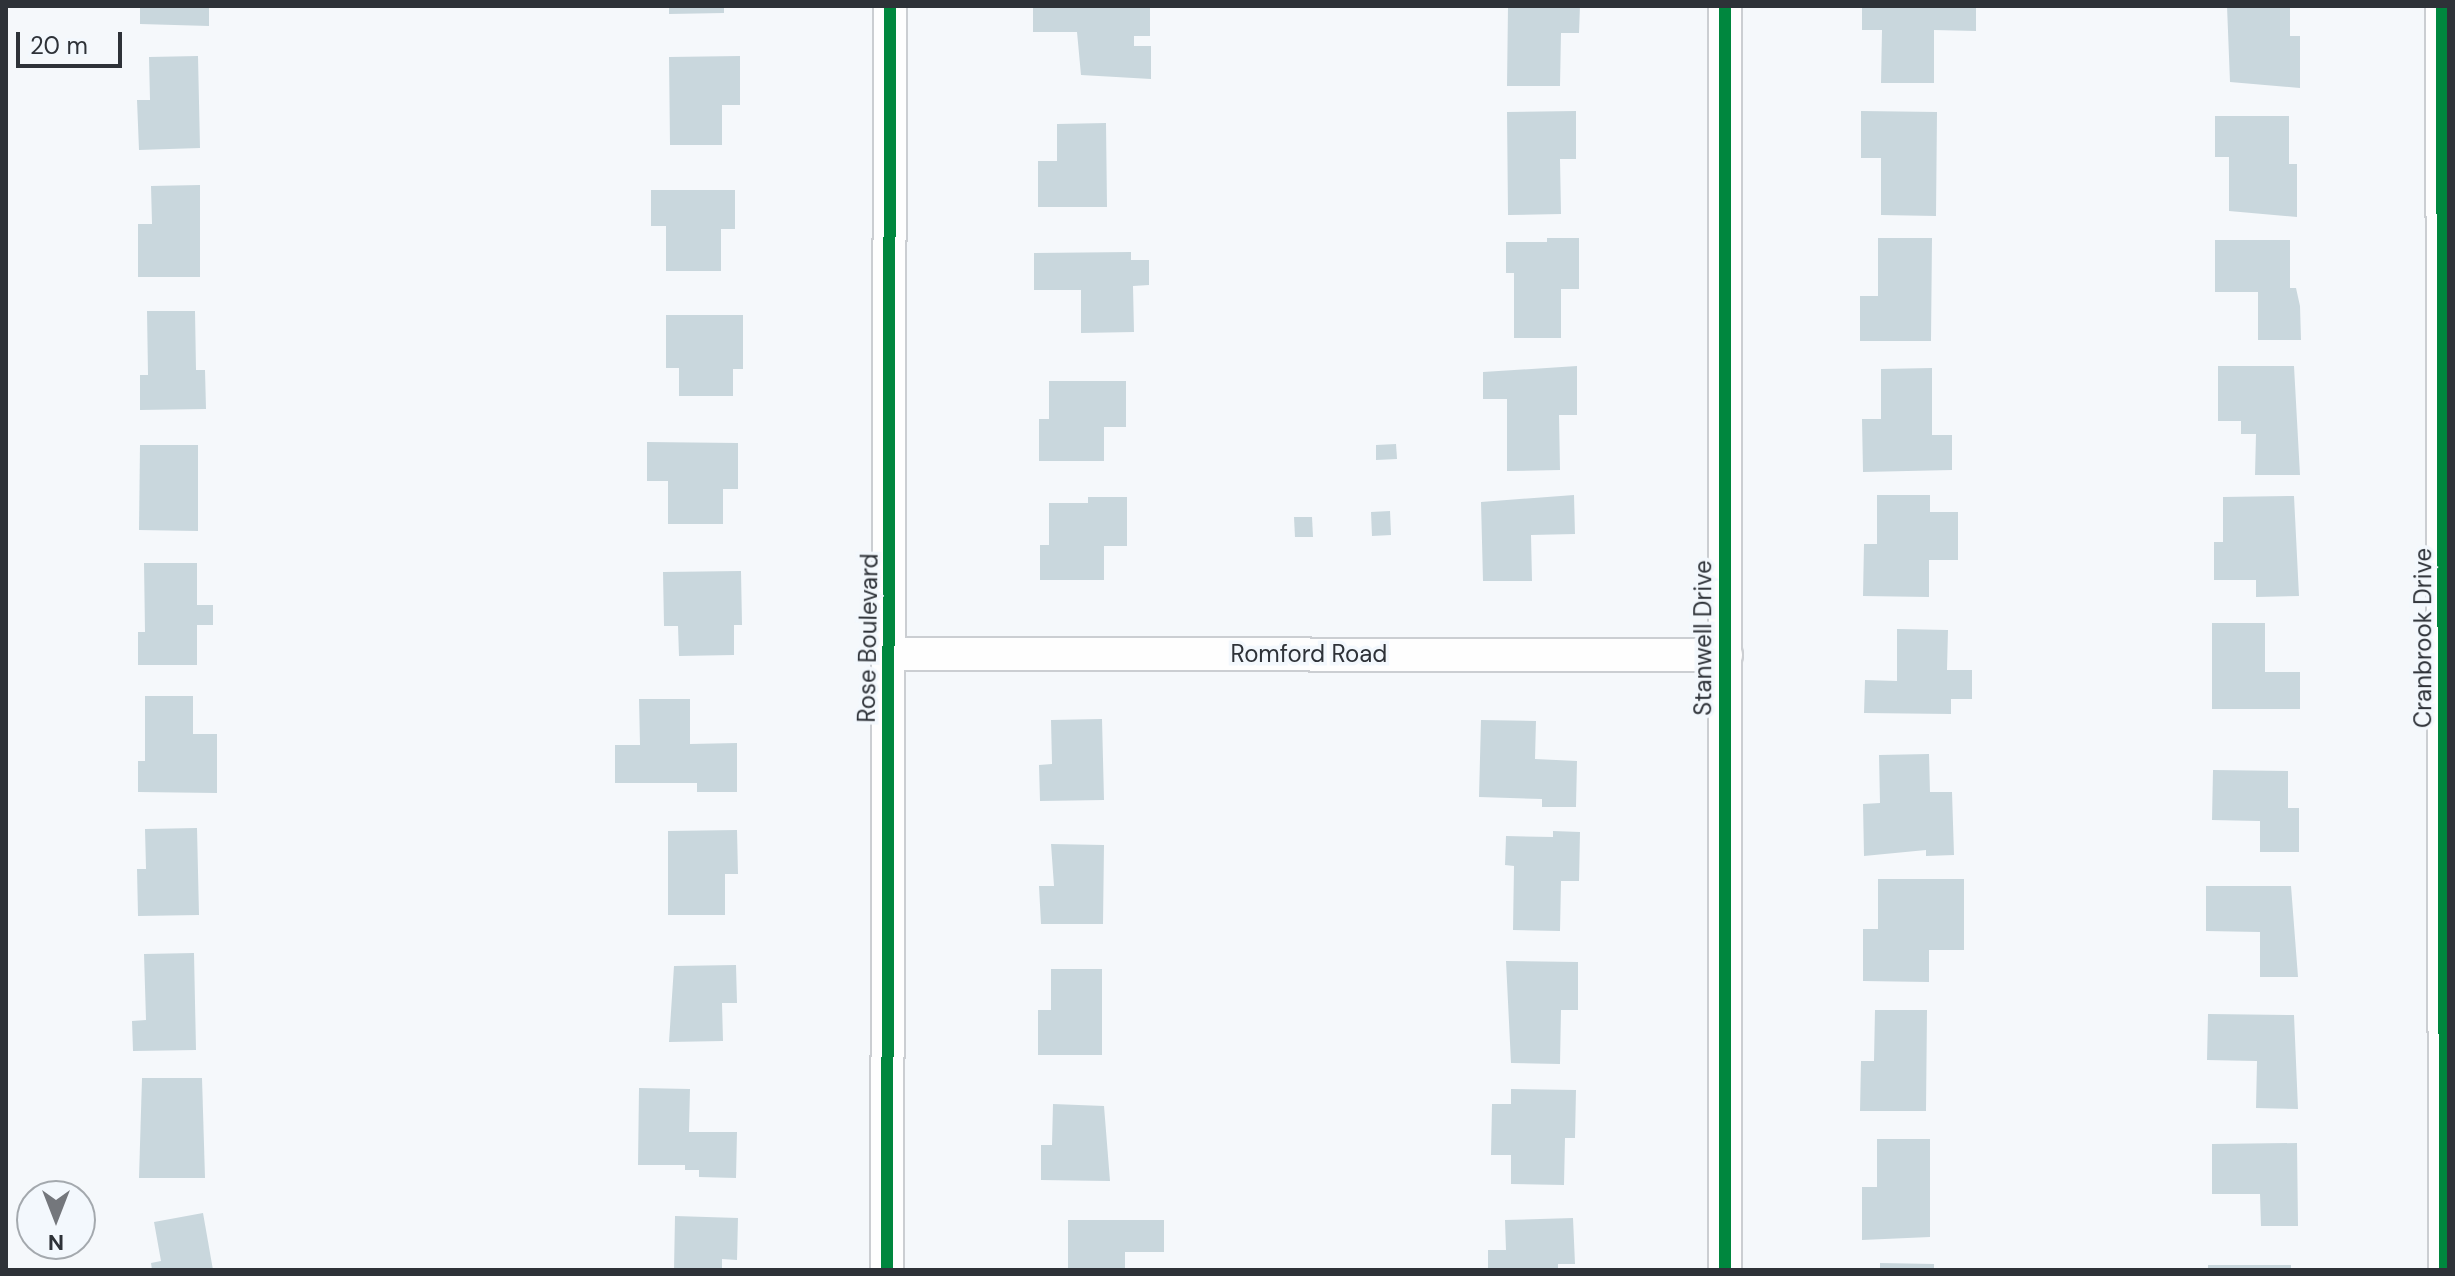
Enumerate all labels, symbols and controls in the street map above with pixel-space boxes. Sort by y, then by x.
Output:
scale bar [20,16,126,66]
text: 20 m [30,30,88,61]
street label: Cranbrook Drive [2409,548,2437,728]
street label: Rose Boulevard [852,553,884,723]
street label: Stanwell Drive [1689,560,1717,716]
street label: Romford Road [1231,640,1387,668]
north arrow [16,1180,96,1260]
text: N [48,1228,64,1257]

